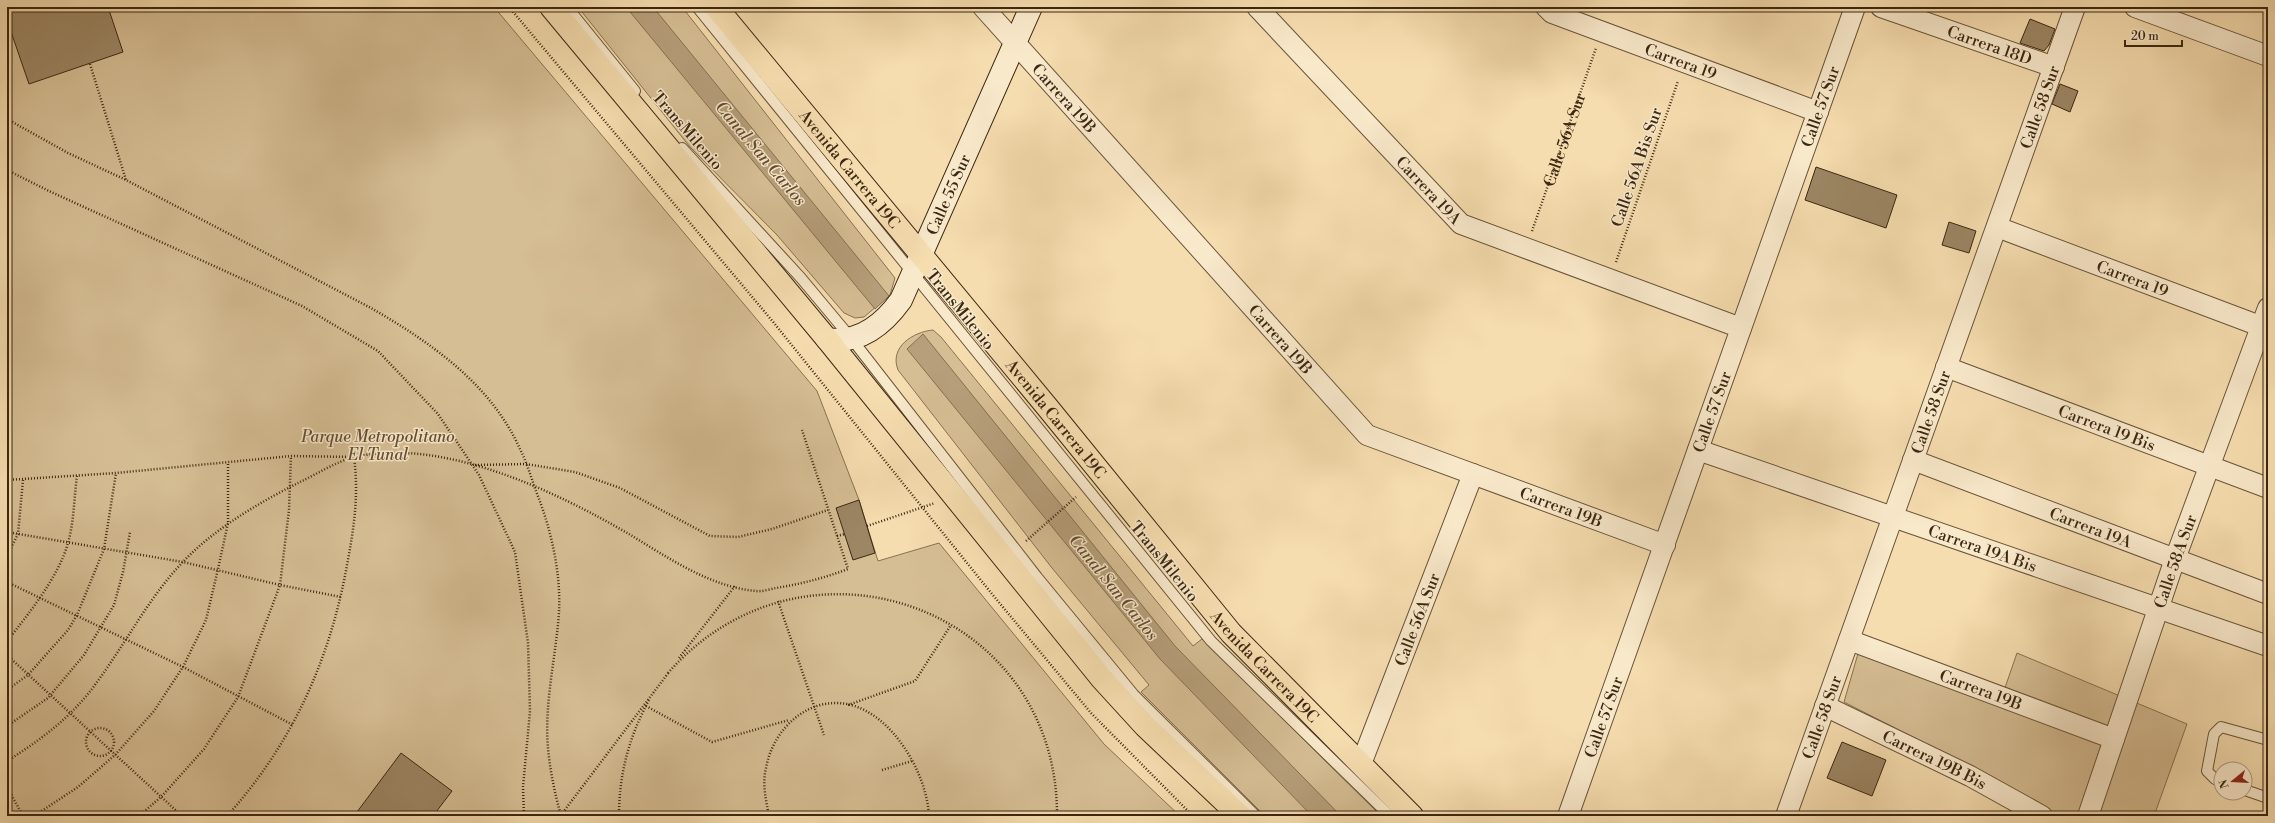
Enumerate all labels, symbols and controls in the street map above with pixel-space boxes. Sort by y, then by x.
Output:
street label: Carrera 18D [1944,22,2034,70]
scale bar [2125,22,2182,48]
text: 20 m [2131,29,2159,44]
street label: Carrera 19 [1642,39,1720,85]
street label: Carrera 19B [1027,60,1100,137]
street label: Calle 57 Sur [1797,63,1844,150]
street label: Calle 58 Sur [2016,63,2064,152]
street label: TransMilenio [648,87,727,174]
street label: Calle 56A Sur [1539,90,1591,189]
water label: Canal San Carlos [710,97,811,211]
street label: Avenida Carrera 19C [794,105,904,233]
street label: Calle 56A Bis Sur [1607,105,1667,230]
street label: Calle 55 Sur [922,151,975,238]
street label: Carrera 19A [1391,152,1466,230]
street label: Carrera 19 [2093,256,2171,302]
street label: TransMilenio [922,265,999,354]
street label: Carrera 19B [1244,301,1317,379]
street label: Avenida Carrera 19C [1000,355,1110,483]
street label: Calle 58 Sur [1907,368,1955,457]
street label: Calle 57 Sur [1689,369,1736,455]
street label: Carrera 19 Bis [2055,401,2158,456]
park label: Parque Metropolitano El Tunal [300,427,455,465]
street label: Carrera 19B [1517,483,1605,532]
street label: Carrera 19A [2046,503,2135,553]
street label: Calle 58A Sur [2150,512,2202,611]
street label: TransMilenio [1126,517,1203,606]
street label: Carrera 19A Bis [1925,521,2039,577]
water label: Canal San Carlos [1064,530,1163,645]
street label: Calle 56A Sur [1391,570,1445,669]
street label: Avenida Carrera 19C [1205,606,1323,727]
street label: Carrera 19B [1937,666,2025,715]
street label: Calle 58 Sur [1798,673,1846,762]
street label: Calle 57 Sur [1580,674,1628,761]
street label: Carrera 19B Bis [1879,726,1990,794]
north arrow [2213,761,2253,801]
text: N [2216,777,2232,790]

